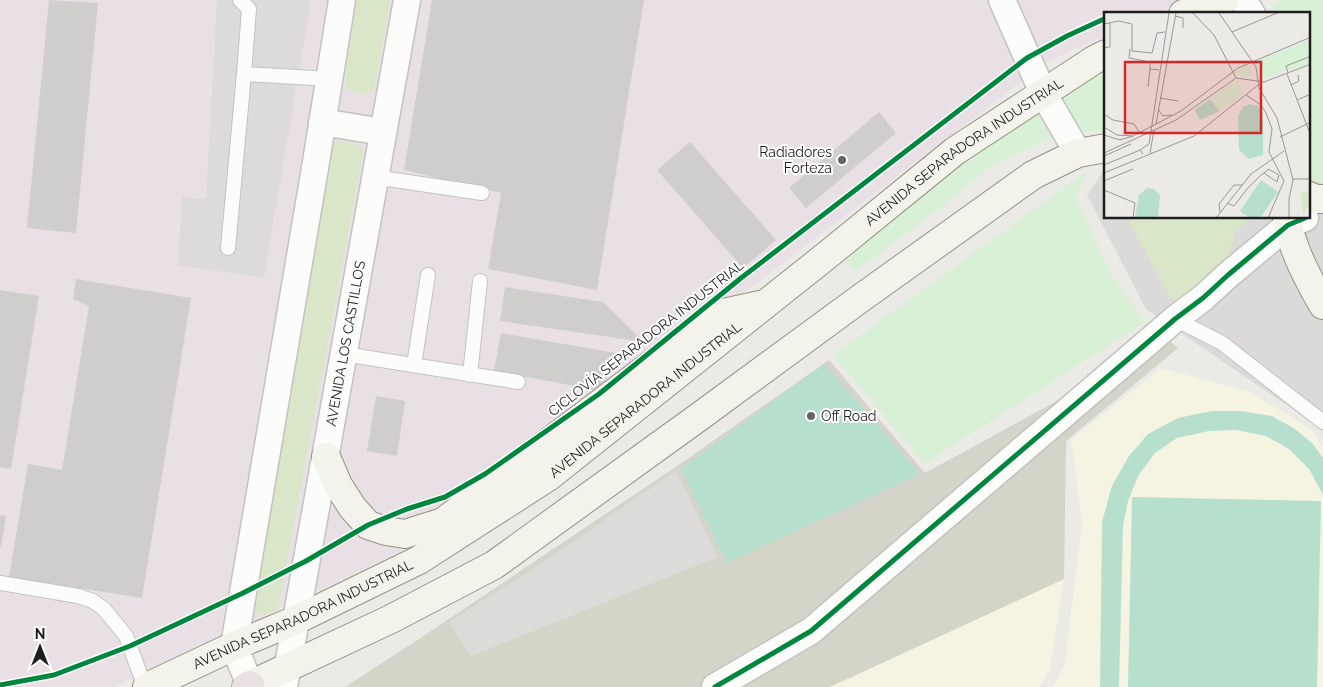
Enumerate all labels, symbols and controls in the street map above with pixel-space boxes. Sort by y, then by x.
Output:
inset map [1104,12,1310,219]
street label: AVENIDA SEPARADORA INDUSTRIAL [862,75,1066,229]
place label: Radiadores Forteza [759,144,832,176]
marker: Radiadores Forteza [836,154,848,166]
street label: CICLOVÍA SEPARADORA INDUSTRIAL [544,256,747,419]
street label: AVENIDA LOS CASTILLOS [323,259,368,428]
street label: AVENIDA SEPARADORA INDUSTRIAL [546,318,745,481]
place label: Off Road [821,408,877,424]
marker: Off Road [805,410,817,422]
street label: AVENIDA SEPARADORA INDUSTRIAL [190,556,415,672]
north arrow [15,622,65,672]
text: N [35,626,45,642]

